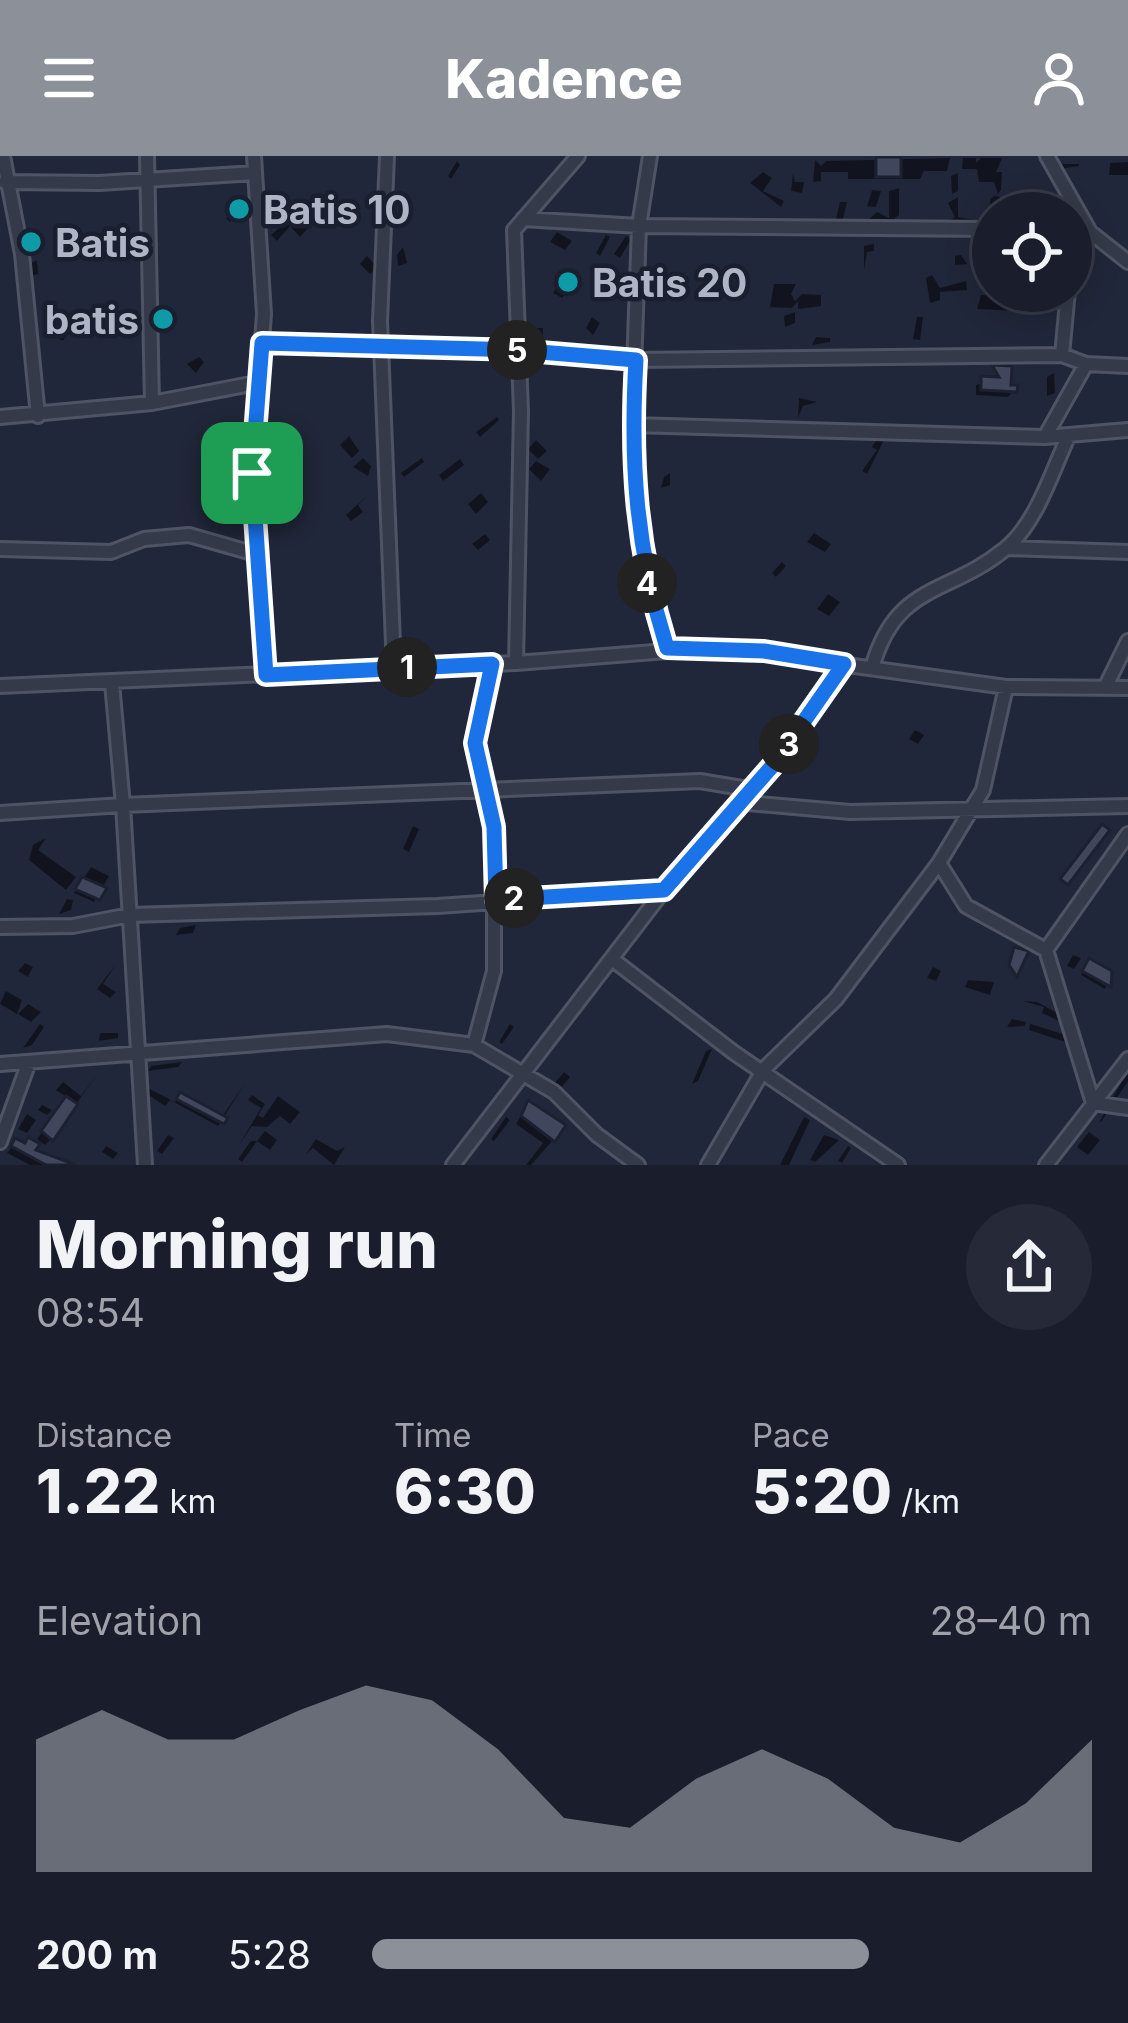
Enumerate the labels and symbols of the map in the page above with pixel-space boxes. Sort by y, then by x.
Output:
place label: Batis 10 [263,186,411,233]
marker: Batis 10 [226,196,252,222]
place label: Batis [55,219,150,266]
marker: Batis [18,229,44,255]
place label: Batis 20 [592,259,747,306]
marker: Batis 20 [555,269,581,295]
place label: batis [45,296,139,343]
marker: batis [150,306,176,332]
pin: 5 [487,320,547,380]
pin [201,422,303,524]
pin: 4 [617,553,677,613]
pin: 1 [377,637,437,697]
pin: 3 [759,714,819,774]
pin: 2 [484,868,544,928]

